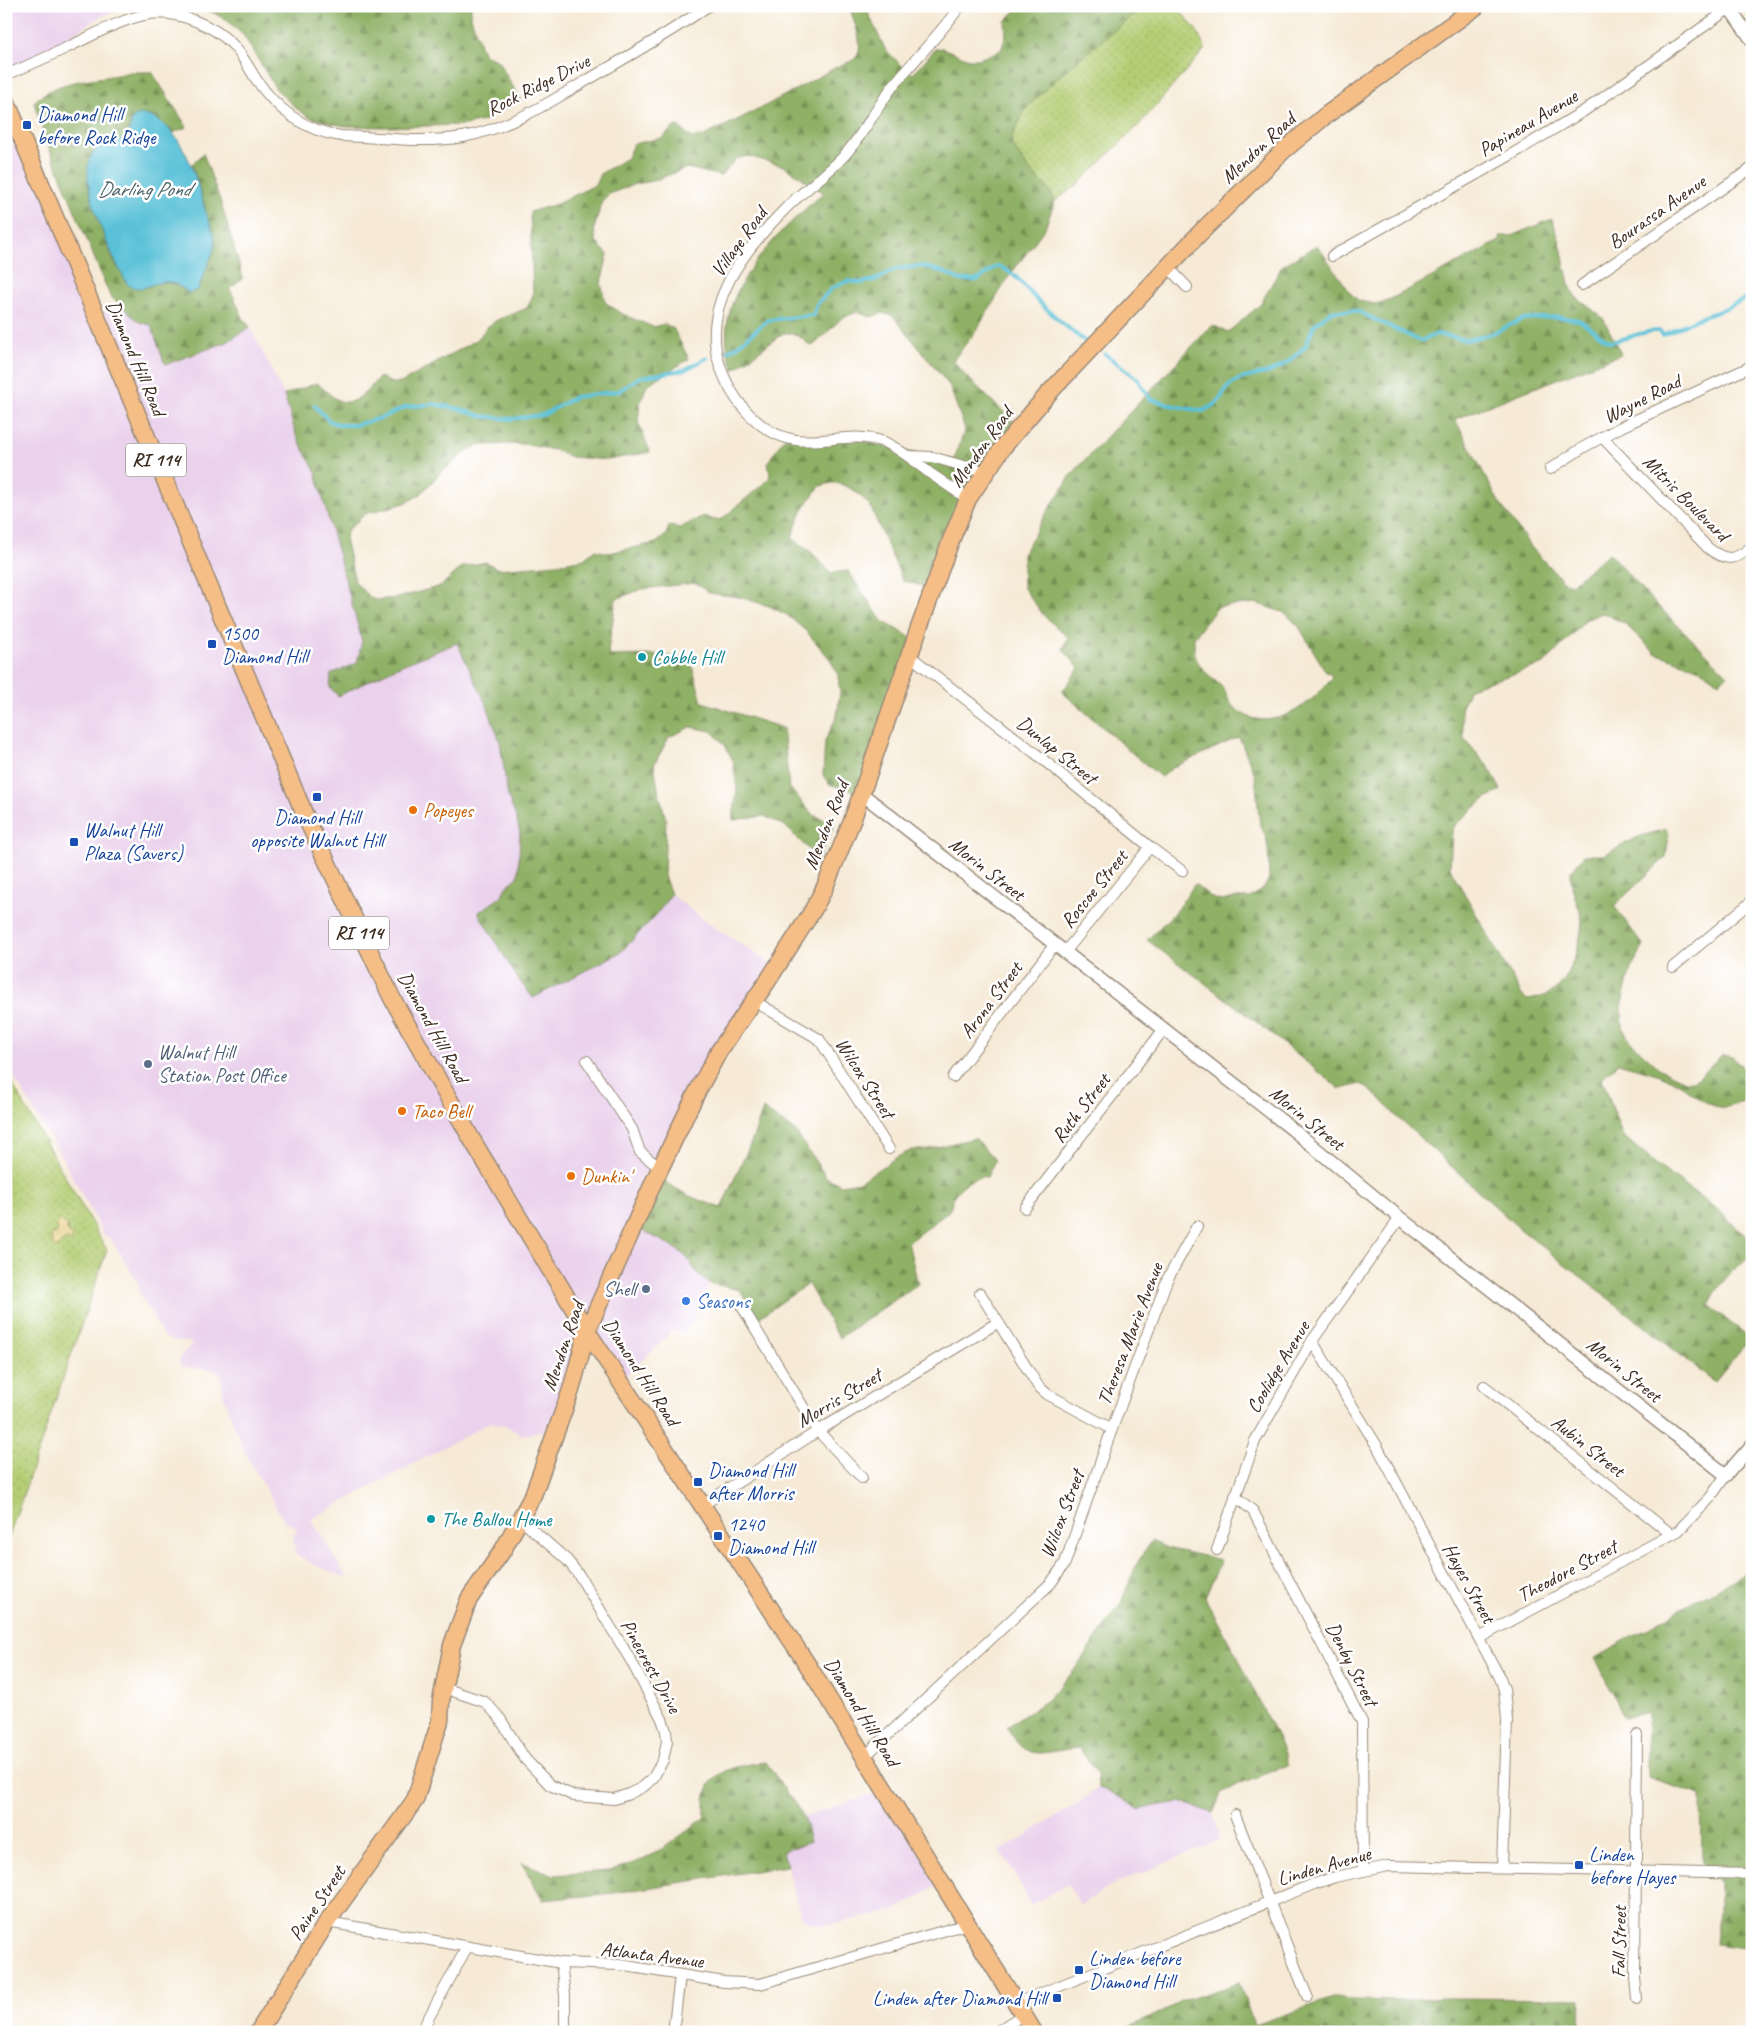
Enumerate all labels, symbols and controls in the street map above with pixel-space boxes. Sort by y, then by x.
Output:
street label: Rock Ridge Drive [482,48,595,122]
street label: Papineau Avenue [1474,83,1583,162]
place label: Diamond Hill before Rock Ridge [37,102,157,150]
street label: Mendon Road [1216,105,1303,189]
marker: Diamond Hill before Rock Ridge [21,119,33,131]
street label: Bourassa Avenue [1603,168,1712,255]
water label: Darling Pond [98,176,197,202]
street label: Village Road [705,200,775,282]
street label: Diamond Hill Road [100,296,173,423]
street label: Wayne Road [1599,367,1688,429]
street label: Mendon Road [944,400,1020,492]
road number: RI 114 [126,444,186,476]
street label: Mitris Boulevard [1637,449,1737,549]
place label: 1500 Diamond Hill [222,621,311,669]
marker: 1500 Diamond Hill [206,638,218,650]
place label: Cobble Hill [652,645,726,670]
marker: Cobble Hill [636,651,648,663]
street label: Dunlap Street [1012,710,1105,792]
street label: Mendon Road [798,774,855,873]
marker: Diamond Hill opposite Walnut Hill [311,791,323,803]
place label: Popeyes [423,798,475,823]
marker: Popeyes [407,804,419,816]
place label: Diamond Hill opposite Walnut Hill [250,805,387,853]
place label: Walnut Hill Plaza (Savers) [84,818,184,866]
street label: Morin Street [944,832,1032,908]
marker: Walnut Hill Plaza (Savers) [68,836,80,848]
street label: Roscoe Street [1055,843,1134,933]
road number: RI 114 [329,916,389,950]
street label: Arona Street [954,955,1029,1043]
street label: Diamond Hill Road [392,967,475,1090]
street label: Wilcox Street [830,1033,902,1126]
place label: Walnut Hill Station Post Office [158,1040,287,1088]
marker: Walnut Hill Station Post Office [142,1058,154,1070]
street label: Ruth Street [1046,1066,1117,1148]
street label: Morin Street [1264,1080,1351,1157]
place label: Taco Bell [412,1099,474,1124]
marker: Taco Bell [396,1105,408,1117]
place label: Dunkin' [581,1164,635,1189]
marker: Dunkin' [565,1170,577,1182]
street label: Theresa Marie Avenue [1091,1258,1169,1409]
place label: Shell [603,1277,640,1302]
marker: Shell [640,1283,652,1295]
place label: Seasons [696,1289,752,1314]
street label: Mendon Road [536,1295,591,1394]
marker: Seasons [680,1295,692,1307]
street label: Diamond Hill Road [597,1313,687,1433]
street label: Coolidge Avenue [1241,1315,1316,1418]
street label: Morin Street [1581,1332,1668,1409]
street label: Morris Street [792,1361,889,1433]
street label: Aubin Street [1546,1410,1632,1484]
place label: Diamond Hill after Morris [708,1458,797,1506]
street label: Wilcox Street [1034,1464,1091,1561]
marker: Diamond Hill after Morris [692,1476,704,1488]
place label: The Ballou Home [441,1507,553,1532]
place label: 1240 Diamond Hill [728,1512,817,1560]
marker: The Ballou Home [425,1513,437,1525]
marker: 1240 Diamond Hill [712,1530,724,1542]
street label: Theodore Street [1513,1533,1624,1608]
street label: Hayes Street [1437,1539,1502,1630]
street label: Pinecrest Drive [615,1615,688,1719]
street label: Denby Street [1320,1618,1385,1713]
street label: Diamond Hill Road [819,1653,907,1774]
street label: Linden Avenue [1275,1840,1375,1891]
place label: Linden before Hayes [1589,1842,1678,1890]
street label: Paine Street [283,1859,352,1945]
marker: Linden before Hayes [1573,1859,1585,1871]
street label: Fall Street [1606,1903,1632,1978]
street label: Atlanta Avenue [599,1936,706,1974]
place label: Linden before Diamond Hill [1089,1946,1182,1994]
marker: Linden before Diamond Hill [1073,1964,1085,1976]
place label: Linden after Diamond Hill [873,1986,1051,2011]
marker: Linden after Diamond Hill [1051,1992,1063,2004]

